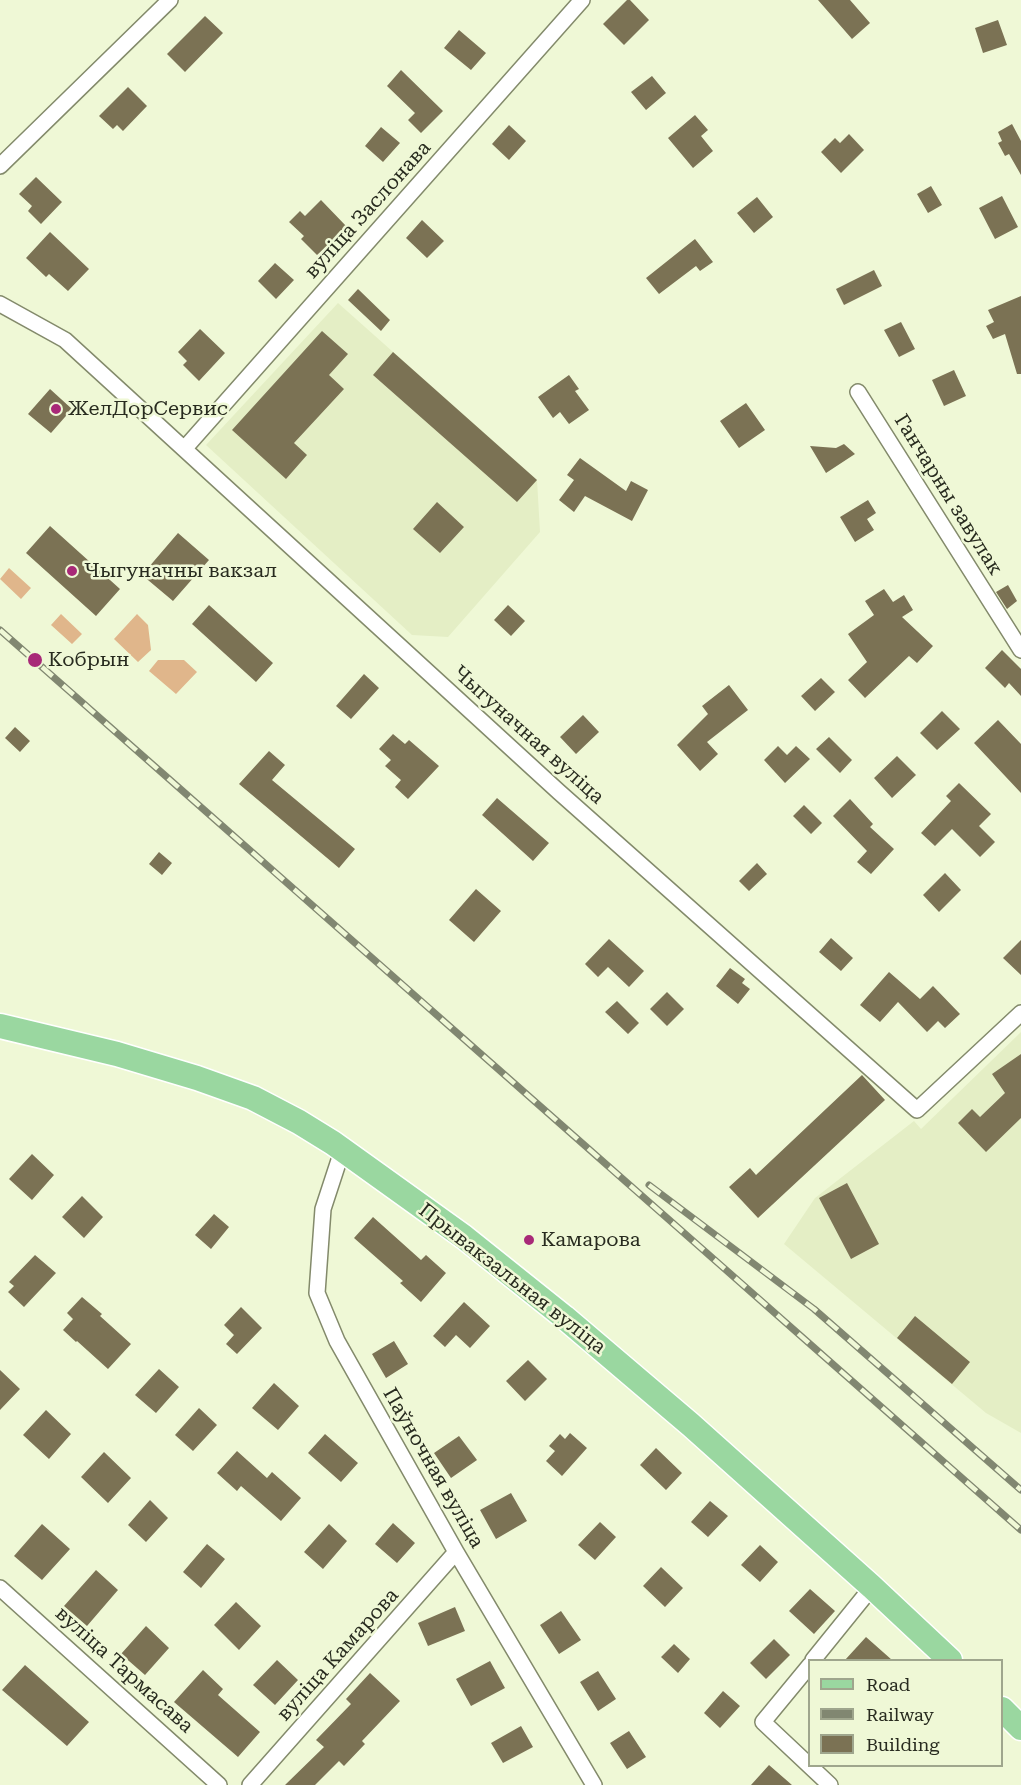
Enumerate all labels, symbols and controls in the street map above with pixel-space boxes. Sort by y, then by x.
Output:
street label: вуліца Заслонава [300,136,436,284]
place label: ЖелДорСервис [68,397,228,421]
marker: ЖелДорСервис [49,402,63,416]
street label: Ганчарны завулак [889,410,1007,580]
place label: Чыгуначны вакзал [84,559,277,583]
marker: Чыгуначны вакзал [65,564,79,578]
place label: Кобрын [48,648,129,672]
marker: Кобрын [26,651,44,669]
street label: Чыгуначная вуліца [447,661,609,809]
street label: Прывакзальная вуліца [414,1198,610,1360]
place label: Камарова [541,1228,641,1252]
marker: Камарова [522,1233,536,1247]
street label: Паўночная вуліца [377,1384,489,1552]
street label: вуліца Камарова [272,1584,404,1726]
street label: вуліца Тармасава [50,1602,198,1738]
legend [808,1659,1003,1767]
text: Road [866,1674,910,1695]
text: Railway [866,1704,934,1725]
text: Building [866,1734,940,1755]

